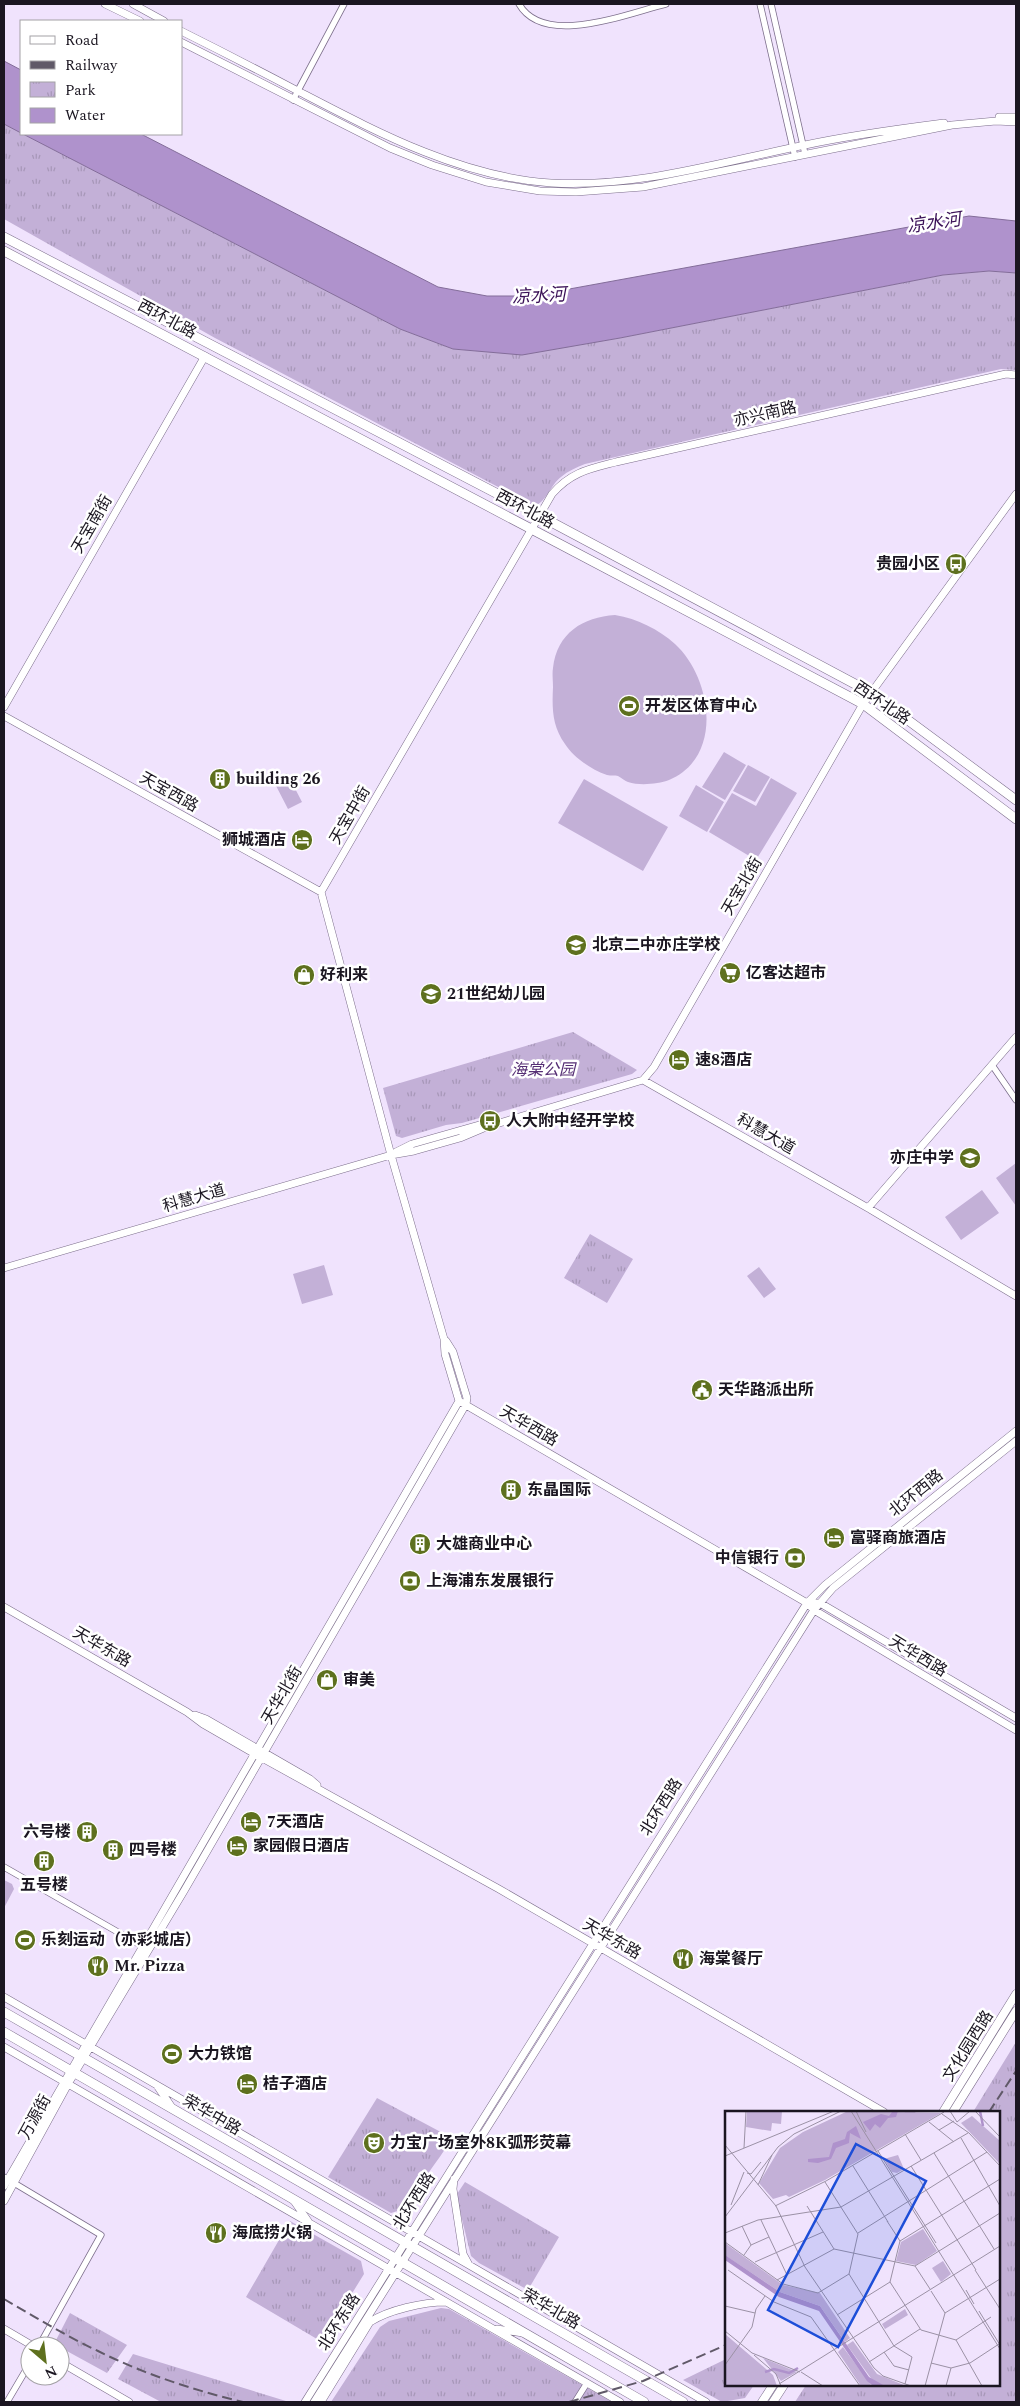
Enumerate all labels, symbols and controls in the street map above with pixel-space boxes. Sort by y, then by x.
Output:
legend [20,20,182,135]
text: Road [65,29,99,52]
text: Railway [65,54,118,77]
text: Park [65,79,96,102]
text: Water [65,104,105,127]
water label: 凉水河 [905,205,966,240]
water label: 凉水河 [511,281,570,311]
street label: 西环北路 [133,293,201,345]
street label: 亦兴南路 [731,395,799,433]
street label: 西环北路 [491,483,559,535]
street label: 天宝南街 [66,490,118,558]
place label: 贵园小区 [876,552,940,576]
bus stop icon: 贵园小区 [944,552,968,576]
street label: 西环北路 [849,675,915,731]
sports icon: 开发区体育中心 [617,694,641,718]
place label: 开发区体育中心 [645,694,757,718]
street label: 天宝西路 [135,766,203,818]
building icon: building 26 [208,767,232,791]
place label: building 26 [236,767,320,791]
street label: 天宝中街 [324,781,376,849]
place label: 狮城酒店 [222,828,286,852]
hotel icon: 狮城酒店 [290,828,314,852]
street label: 天宝北街 [716,852,768,920]
school or university icon: 北京二中亦庄学校 [564,933,588,957]
place label: 北京二中亦庄学校 [592,933,721,957]
supermarket icon: 亿客达超市 [718,961,742,985]
place label: 亿客达超市 [746,961,826,985]
shop icon: 好利来 [292,963,316,987]
place label: 好利来 [320,963,368,987]
school or university icon: 21世纪幼儿园 [419,982,443,1006]
place label: 21世纪幼儿园 [447,982,545,1006]
hotel icon: 速8酒店 [667,1048,691,1072]
place label: 速8酒店 [695,1048,752,1072]
park label: 海棠公园 [511,1058,577,1082]
street label: 科慧大道 [732,1108,800,1160]
bus stop icon: 人大附中经开学校 [478,1109,502,1133]
place label: 人大附中经开学校 [506,1109,635,1133]
place label: 亦庄中学 [890,1146,954,1170]
school or university icon: 亦庄中学 [958,1146,982,1170]
street label: 科慧大道 [160,1178,228,1218]
public building icon: 天华路派出所 [690,1378,714,1402]
place label: 天华路派出所 [718,1378,814,1402]
street label: 天华西路 [495,1400,563,1452]
street label: 北环西路 [884,1464,948,1522]
building icon: 东晶国际 [499,1478,523,1502]
place label: 东晶国际 [527,1478,591,1502]
hotel icon: 富驿商旅酒店 [822,1526,846,1550]
place label: 富驿商旅酒店 [850,1526,946,1550]
building icon: 大雄商业中心 [408,1532,432,1556]
place label: 大雄商业中心 [436,1532,532,1556]
place label: 中信银行 [715,1546,779,1570]
bank icon: 中信银行 [783,1546,807,1570]
bank icon: 上海浦东发展银行 [398,1569,422,1593]
place label: 上海浦东发展银行 [426,1569,554,1593]
street label: 天华东路 [68,1621,136,1673]
street label: 天华西路 [884,1629,952,1683]
street label: 天华北街 [256,1661,308,1729]
shop icon: 审美 [315,1668,339,1692]
place label: 审美 [343,1668,375,1692]
street label: 北环西路 [634,1773,688,1841]
hotel icon: 7天酒店 [239,1810,263,1834]
place label: 7天酒店 [267,1810,324,1834]
place label: 六号楼 [23,1820,71,1844]
building icon: 六号楼 [75,1820,99,1844]
hotel icon: 家园假日酒店 [225,1834,249,1858]
place label: 家园假日酒店 [253,1834,349,1858]
building icon: 四号楼 [101,1838,125,1862]
place label: 四号楼 [129,1838,177,1862]
building icon: 五号楼 [32,1849,56,1873]
place label: 五号楼 [20,1873,68,1897]
street label: 天华东路 [578,1913,646,1965]
sports icon: 乐刻运动（亦彩城店） [13,1928,37,1952]
place label: 乐刻运动（亦彩城店） [41,1928,201,1952]
restaurant icon: 海棠餐厅 [671,1947,695,1971]
place label: 海棠餐厅 [699,1947,763,1971]
restaurant icon: Mr. Pizza [86,1954,110,1978]
place label: Mr. Pizza [114,1954,186,1978]
street label: 文化园西路 [937,2006,999,2086]
sports icon: 大力铁馆 [160,2042,184,2066]
place label: 大力铁馆 [188,2042,252,2066]
hotel icon: 桔子酒店 [235,2072,259,2096]
place label: 桔子酒店 [263,2072,327,2096]
street label: 荣华中路 [178,2089,246,2141]
street label: 万源街 [13,2090,57,2144]
inset map [725,2111,1000,2386]
theatre icon: 力宝广场室外8K弧形荧幕 [362,2131,386,2155]
place label: 力宝广场室外8K弧形荧幕 [390,2131,571,2155]
street label: 北环西路 [387,2167,441,2235]
restaurant icon: 海底捞火锅 [204,2221,228,2245]
place label: 海底捞火锅 [232,2221,312,2245]
street label: 荣华北路 [517,2283,585,2335]
street label: 北环东路 [312,2288,366,2356]
north arrow [20,2336,70,2386]
text: N [41,2360,61,2384]

